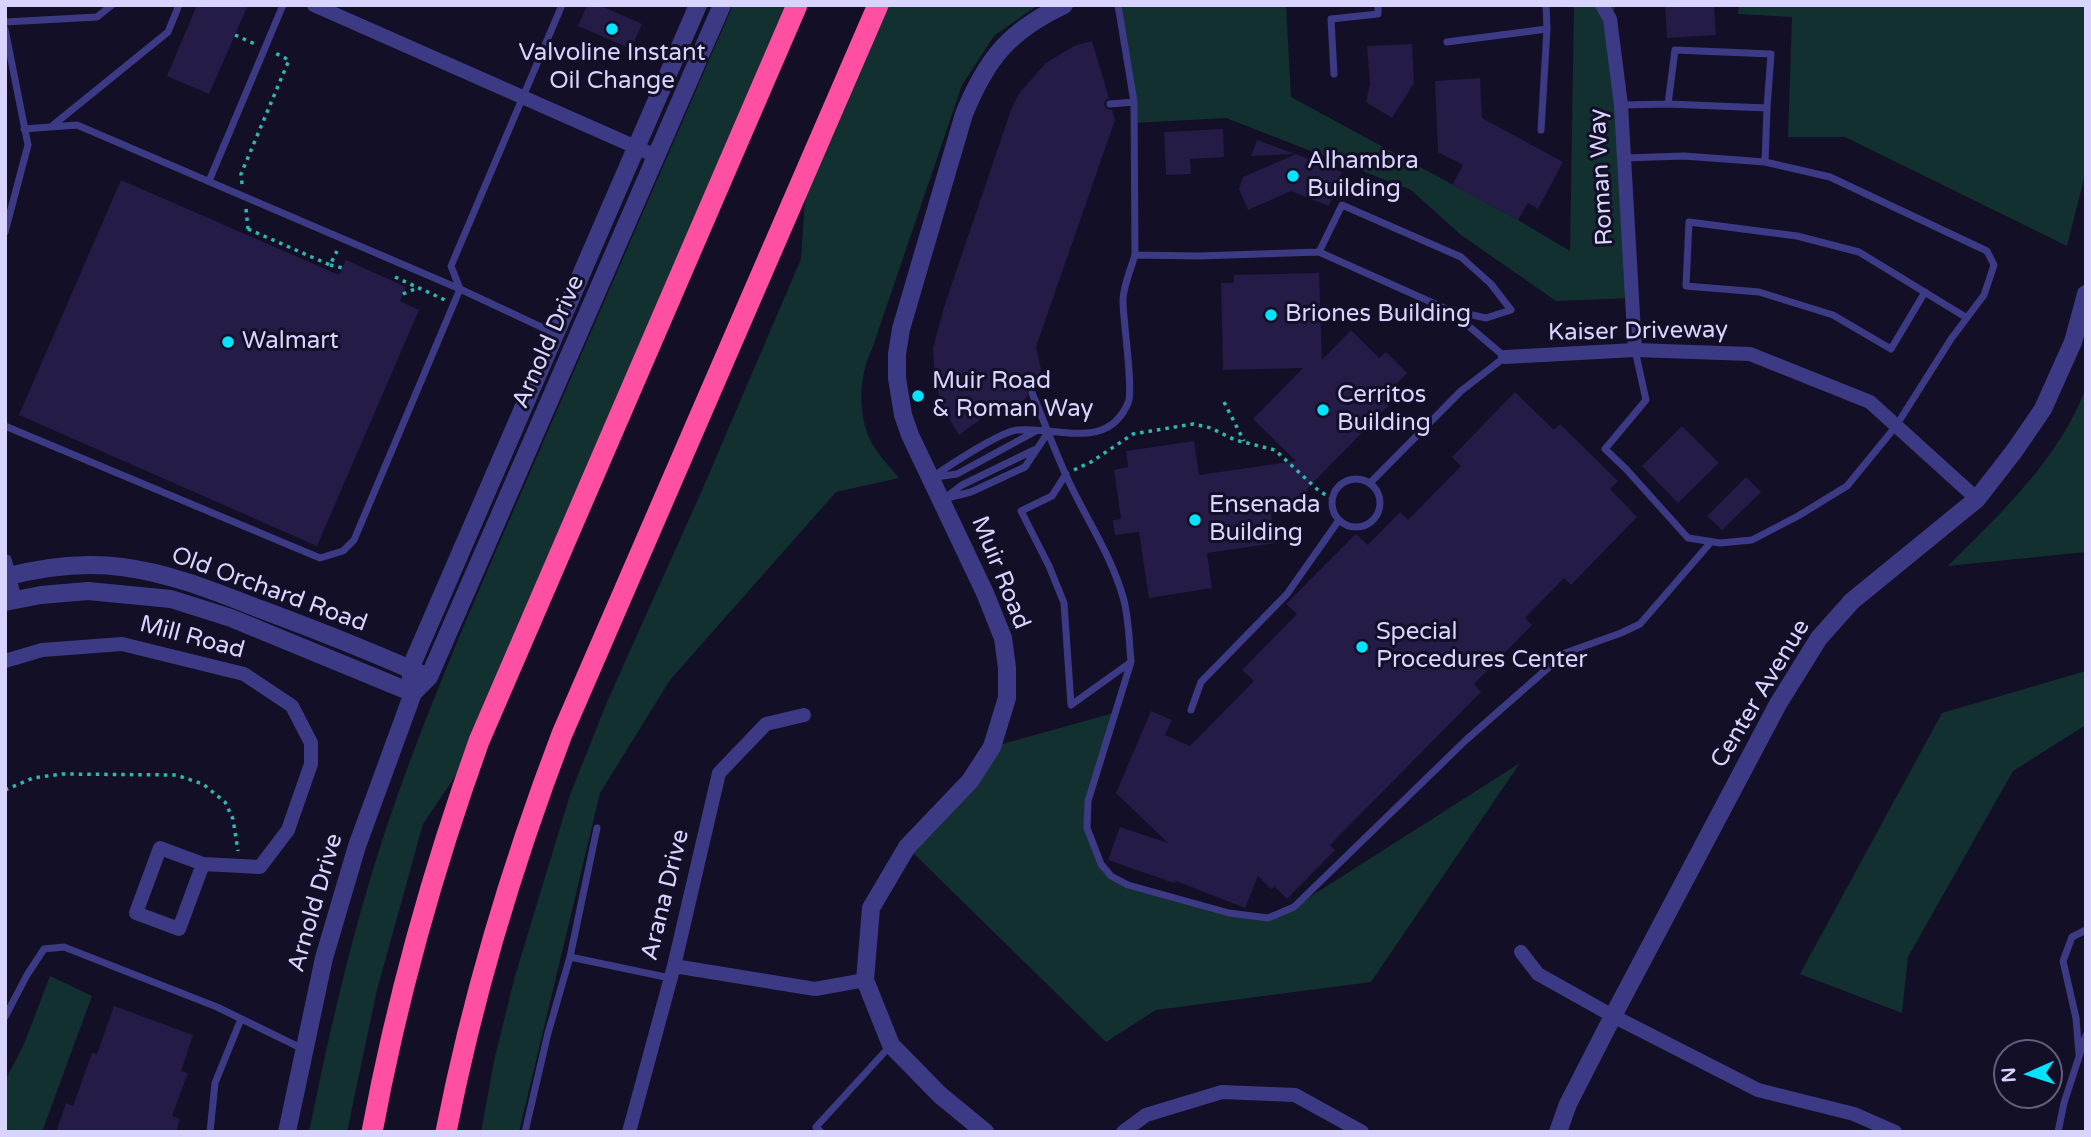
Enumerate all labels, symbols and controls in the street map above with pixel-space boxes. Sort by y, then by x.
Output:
marker: Valvoline Instant Oil Change [604,21,620,37]
place label: Valvoline Instant Oil Change [518,40,706,96]
street label: Roman Way [1584,108,1620,246]
place label: Alhambra Building [1307,148,1419,204]
marker: Alhambra Building [1285,168,1301,184]
street label: Arnold Drive [507,271,591,413]
place label: Briones Building [1285,301,1471,329]
marker: Briones Building [1263,307,1279,323]
street label: Kaiser Driveway [1548,316,1728,348]
place label: Walmart [242,328,339,356]
marker: Walmart [220,334,236,350]
place label: Muir Road & Roman Way [932,368,1093,424]
place label: Cerritos Building [1337,382,1431,438]
marker: Muir Road & Roman Way [910,388,926,404]
marker: Cerritos Building [1315,402,1331,418]
place label: Ensenada Building [1209,492,1321,548]
street label: Muir Road [964,512,1036,634]
marker: Ensenada Building [1187,512,1203,528]
street label: Old Orchard Road [167,541,371,639]
street label: Mill Road [136,610,248,666]
street label: Center Avenue [1705,615,1817,773]
place label: Special Procedures Center [1376,619,1588,675]
marker: Special Procedures Center [1354,639,1370,655]
street label: Arana Drive [636,827,696,963]
street label: Arnold Drive [283,830,349,976]
north arrow [1993,1039,2063,1109]
text: N [1998,1067,2020,1083]

